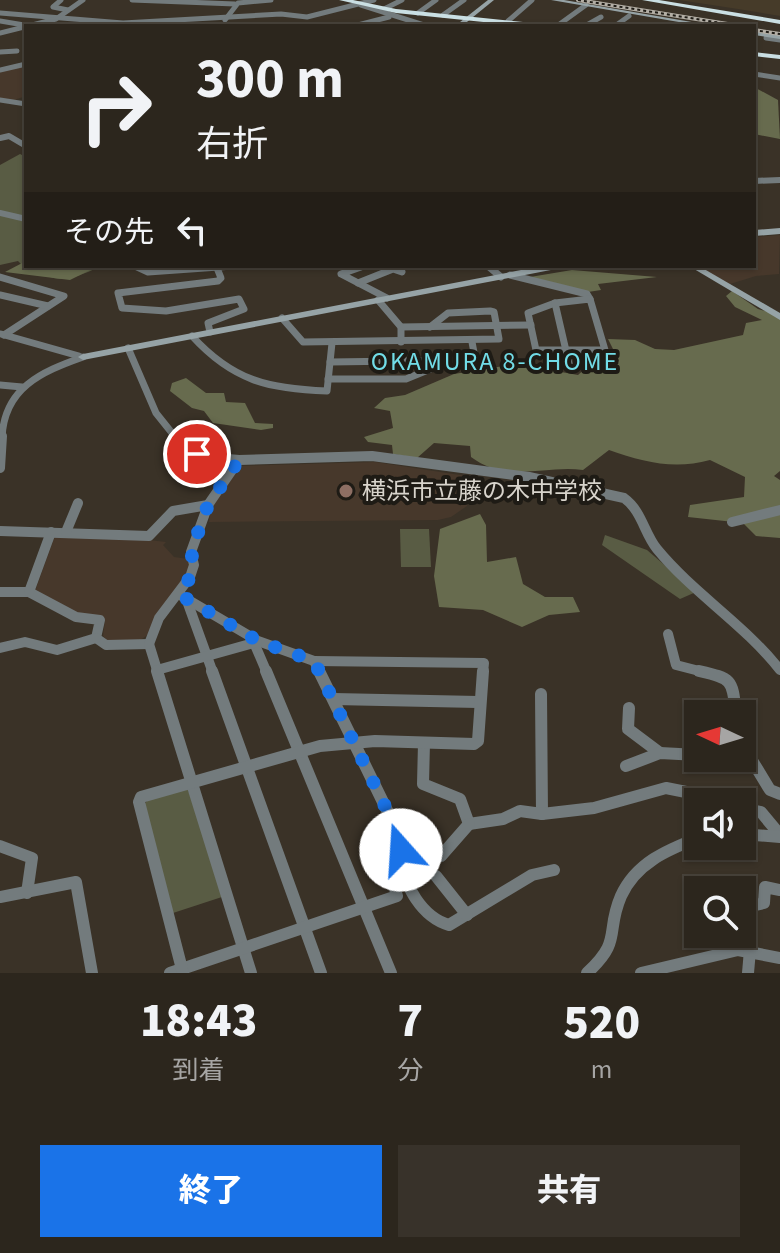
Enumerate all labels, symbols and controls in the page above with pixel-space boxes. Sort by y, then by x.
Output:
text: 300 m [196,40,344,119]
icon: right [64,56,168,160]
text: 右折 [196,119,268,170]
icon: left [170,208,214,252]
text: その先 [64,211,154,254]
district label: OKAMURA 8-CHOME [371,343,619,380]
pin [163,420,231,488]
icon: arrive [175,432,219,476]
place label: 横浜市立藤の木中学校 [362,474,602,509]
marker: 横浜市立藤の木中学校 [337,482,355,500]
north arrow [684,700,756,772]
map controls [684,700,756,948]
button: sound [684,788,756,860]
position arrow [359,808,443,892]
button: search [684,876,756,948]
text: 18:43 [140,987,257,1055]
text: 7 [397,987,423,1055]
text: 520 [563,989,640,1057]
text: m [591,1051,612,1088]
text: 到着 [173,1052,225,1089]
text: 分 [397,1052,423,1089]
button: 終了 [40,1145,382,1237]
button: 共有 [398,1145,740,1237]

